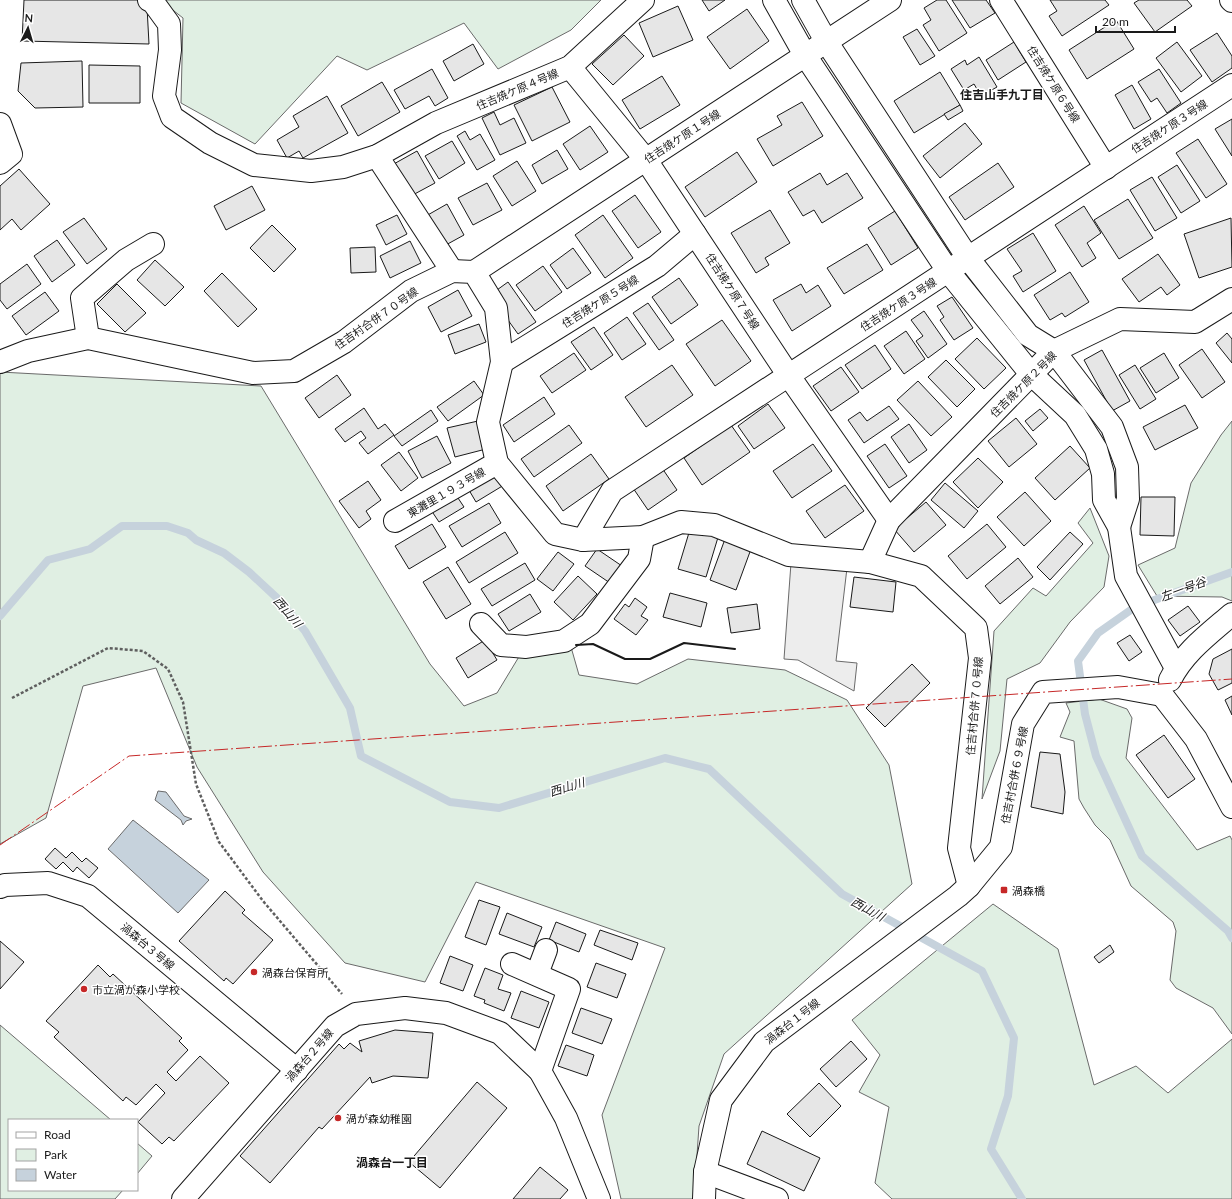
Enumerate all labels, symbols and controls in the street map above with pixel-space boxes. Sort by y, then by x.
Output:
north arrow [8,8,48,48]
scale bar [1096,8,1175,34]
text: N [24,11,34,24]
text: 20 m [1102,14,1129,29]
street label: 住吉焼ケ原６号線 [1025,43,1083,125]
street label: 住吉焼ケ原４号線 [474,66,560,112]
district label: 住吉山手九丁目 [960,87,1044,102]
street label: 住吉焼ケ原３号線 [1129,97,1209,155]
street label: 住吉焼ケ原１号線 [642,107,722,165]
street label: 住吉焼ケ原７号線 [704,251,762,331]
street label: 住吉焼ケ原５号線 [559,272,641,330]
street label: 住吉焼ケ原３号線 [858,275,938,333]
street label: 住吉村合併７０号線 [332,284,420,352]
street label: 住吉焼ケ原２号線 [987,348,1059,420]
street label: 東灘里１９３号線 [405,464,487,520]
water label: 左一号谷 [1158,573,1209,604]
water label: 西山川 [271,593,307,632]
street label: 住吉村合併７０号線 [963,656,985,756]
street label: 住吉村合併６９号線 [998,725,1030,825]
water label: 西山川 [548,774,588,799]
place label: 渦森橋 [1012,884,1045,897]
marker: 渦森橋 [999,885,1009,895]
water label: 西山川 [849,894,889,925]
street label: 渦森台３号線 [119,920,177,972]
place label: 渦森台保育所 [262,966,329,979]
marker: 渦森台保育所 [249,967,259,977]
place label: 市立渦が森小学校 [92,983,180,996]
marker: 市立渦が森小学校 [79,984,89,994]
street label: 渦森台１号線 [762,996,822,1046]
street label: 渦森台２号線 [282,1026,336,1084]
place label: 渦が森幼稚園 [346,1112,412,1125]
marker: 渦が森幼稚園 [333,1113,343,1123]
legend [8,1119,138,1191]
text: Road [44,1127,71,1142]
text: Park [44,1147,68,1162]
district label: 渦森台一丁目 [356,1155,428,1170]
text: Water [44,1167,77,1182]

